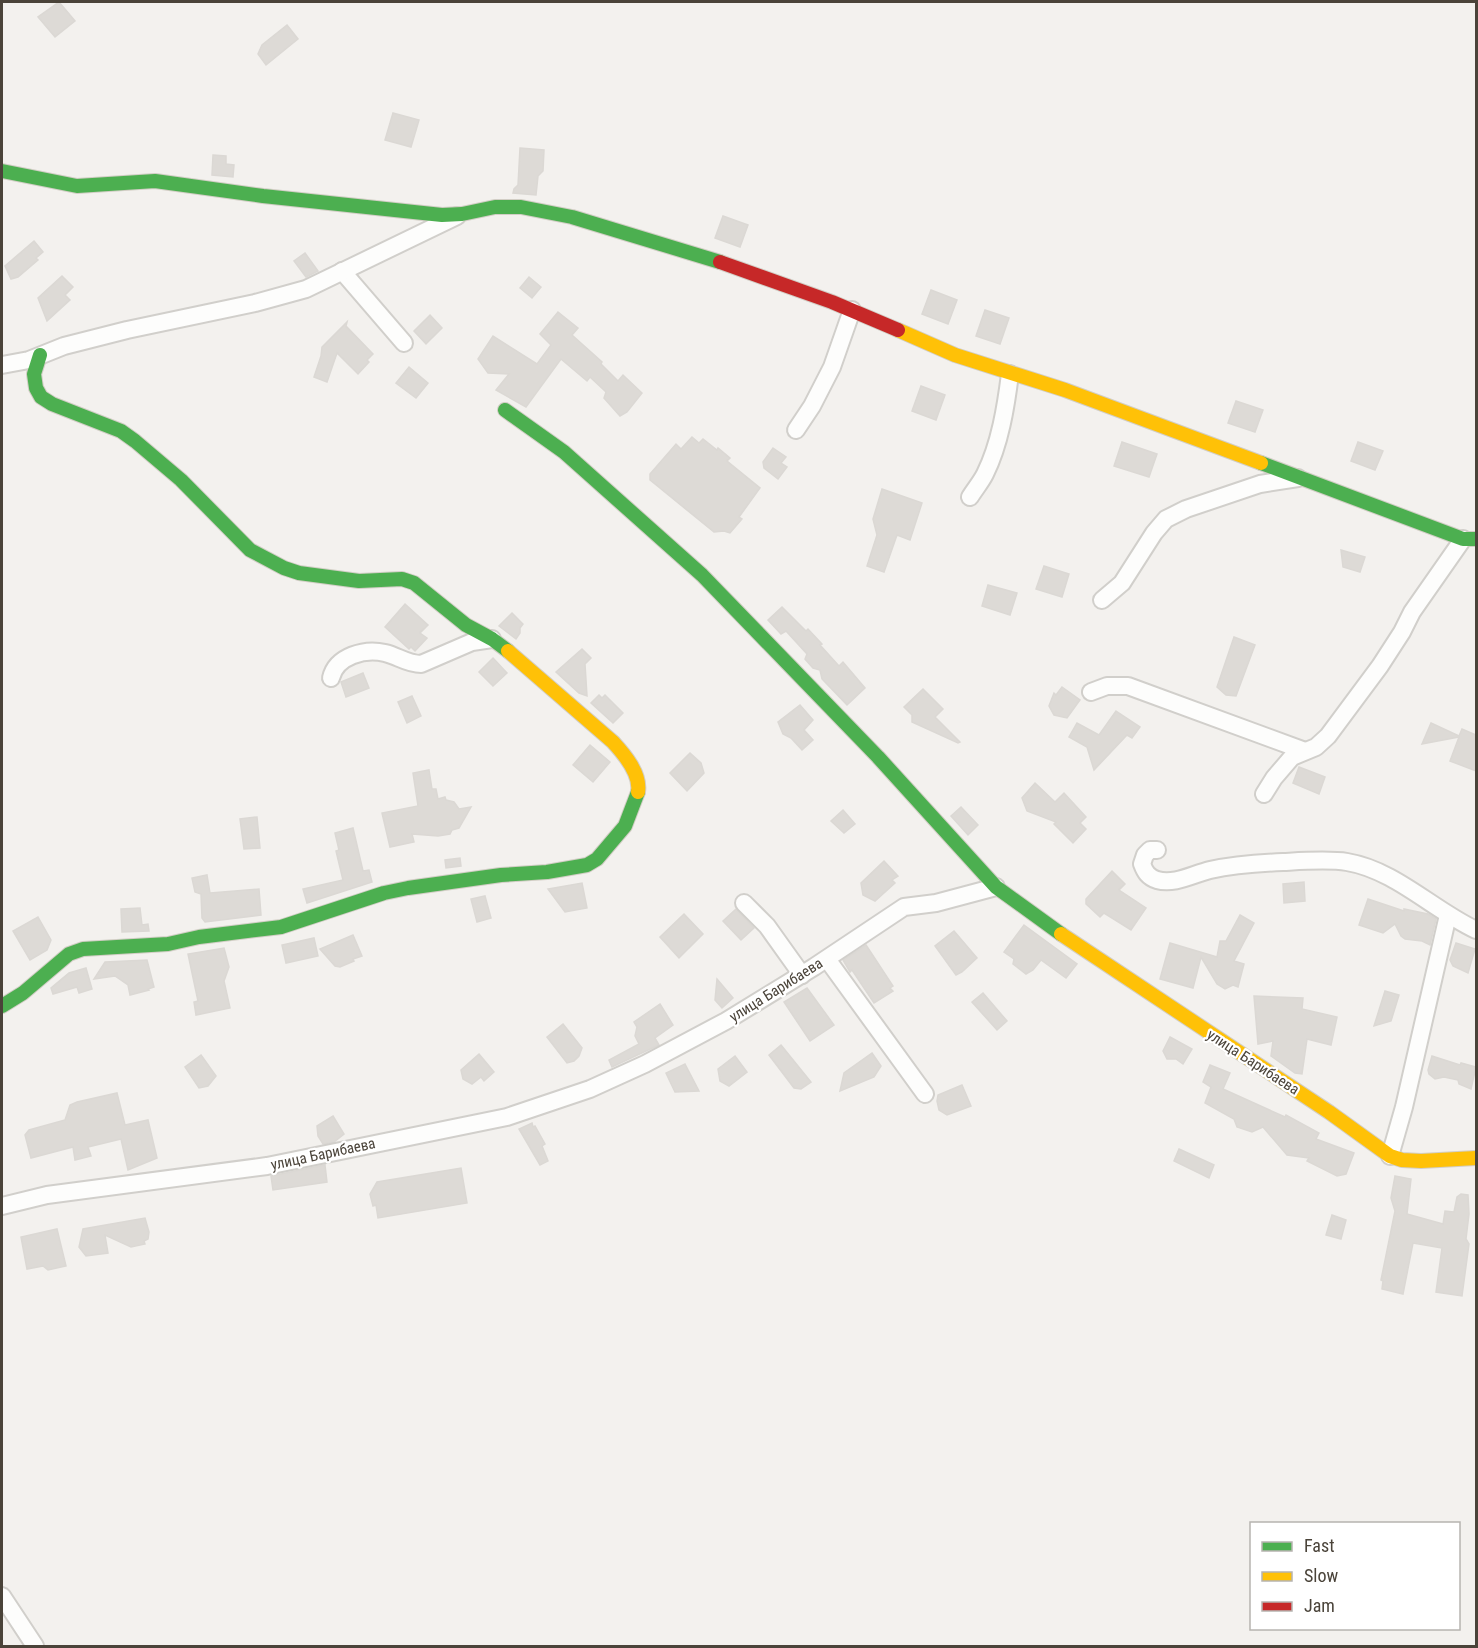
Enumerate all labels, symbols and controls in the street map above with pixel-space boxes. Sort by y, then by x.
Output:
street label: улица Барибаева [726,954,826,1026]
street label: улица Барибаева [1203,1025,1303,1099]
street label: улица Барибаева [269,1134,377,1174]
legend [1250,1522,1460,1630]
text: Fast [1304,1535,1335,1556]
text: Slow [1304,1565,1339,1586]
text: Jam [1304,1595,1335,1616]

